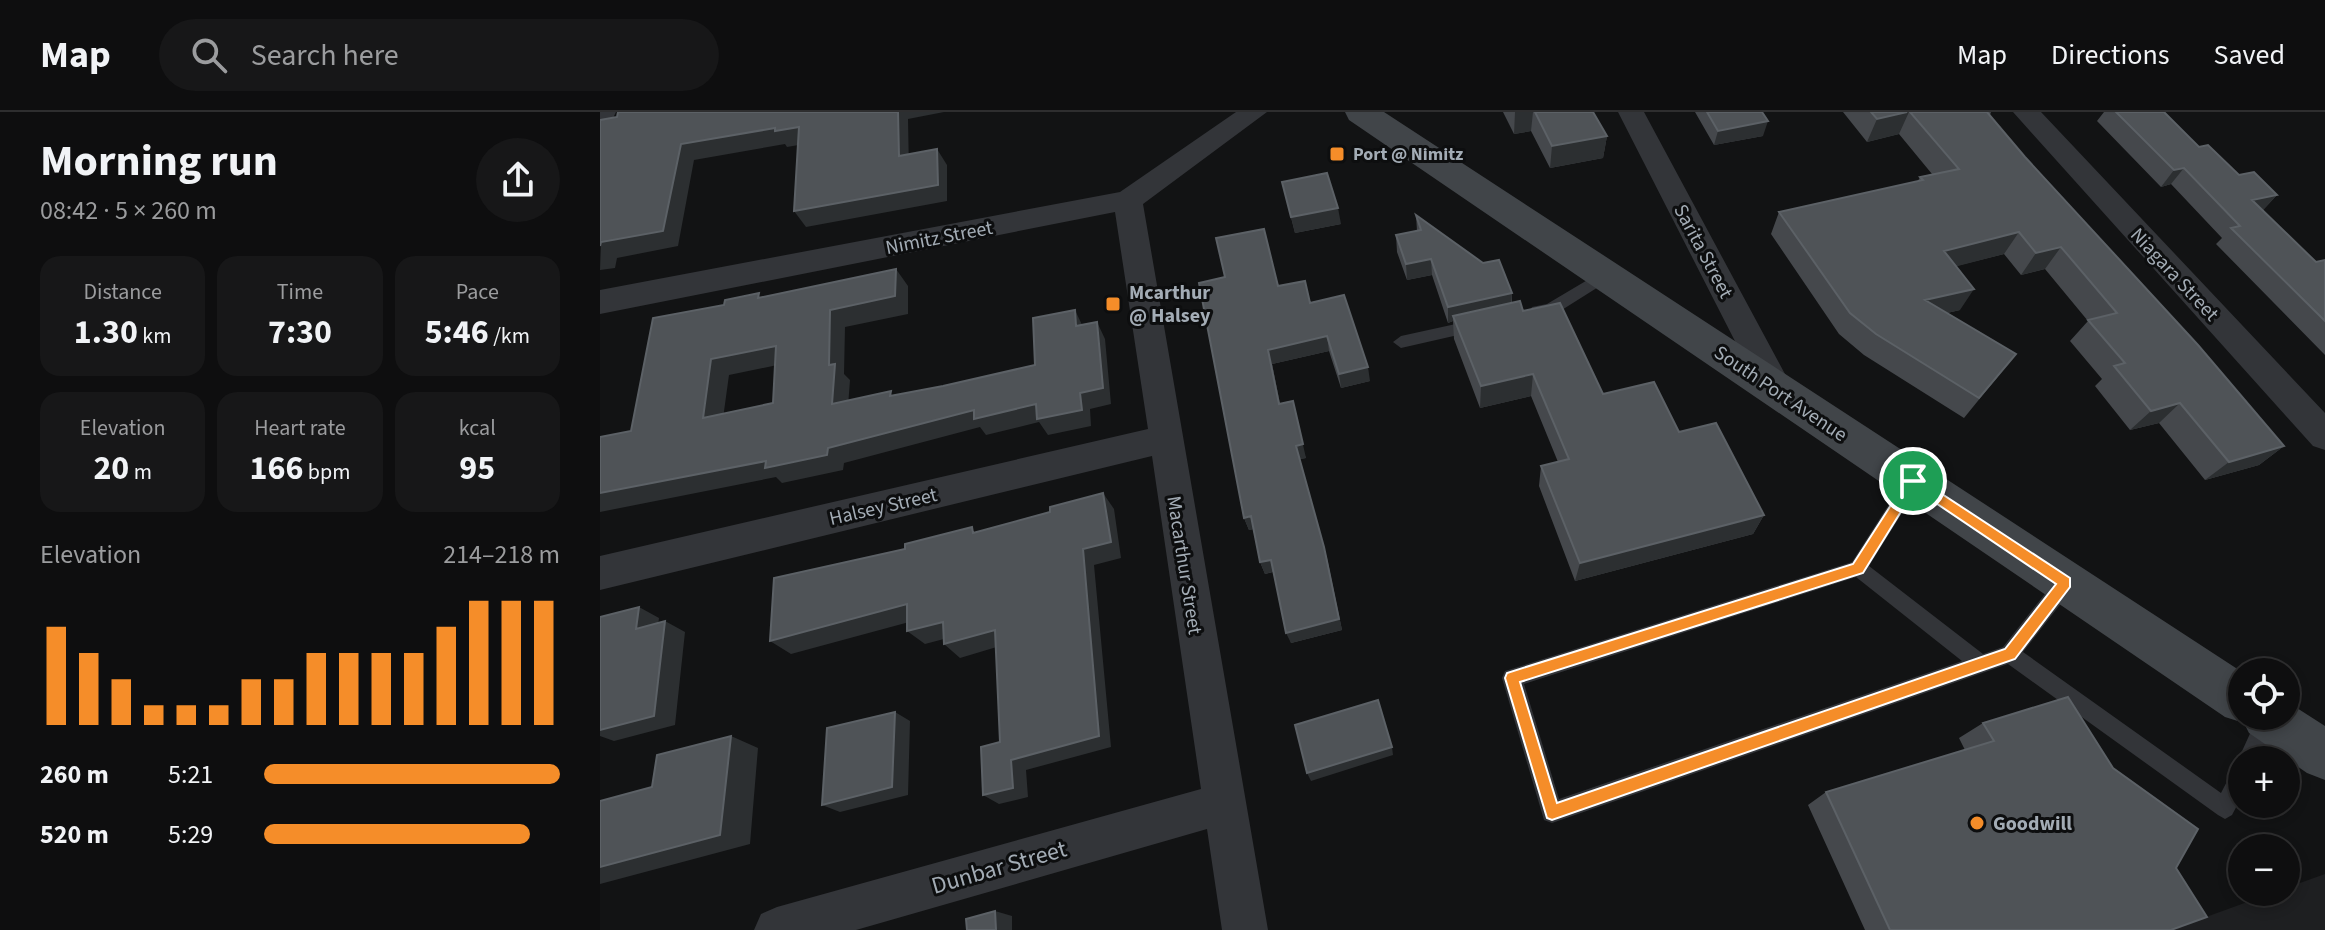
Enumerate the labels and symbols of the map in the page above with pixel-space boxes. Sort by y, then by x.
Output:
place label: Port @ Nimitz [1353,142,1463,167]
marker: Port @ Nimitz [1328,145,1346,163]
street label: Sarita Street [1667,199,1740,304]
street label: Nimitz Street [883,214,995,262]
street label: Niagara Street [2124,222,2225,328]
place label: Mcarthur @ Halsey [1129,279,1211,330]
marker: Mcarthur @ Halsey [1104,295,1122,313]
street label: South Port Avenue [1708,339,1853,449]
pin [1879,447,1947,515]
street label: Halsey Street [826,481,940,533]
street label: Macarthur Street [1159,494,1209,637]
place label: Goodwill [1993,810,2072,838]
marker: Goodwill [1968,814,1986,832]
street label: Dunbar Street [927,831,1071,903]

